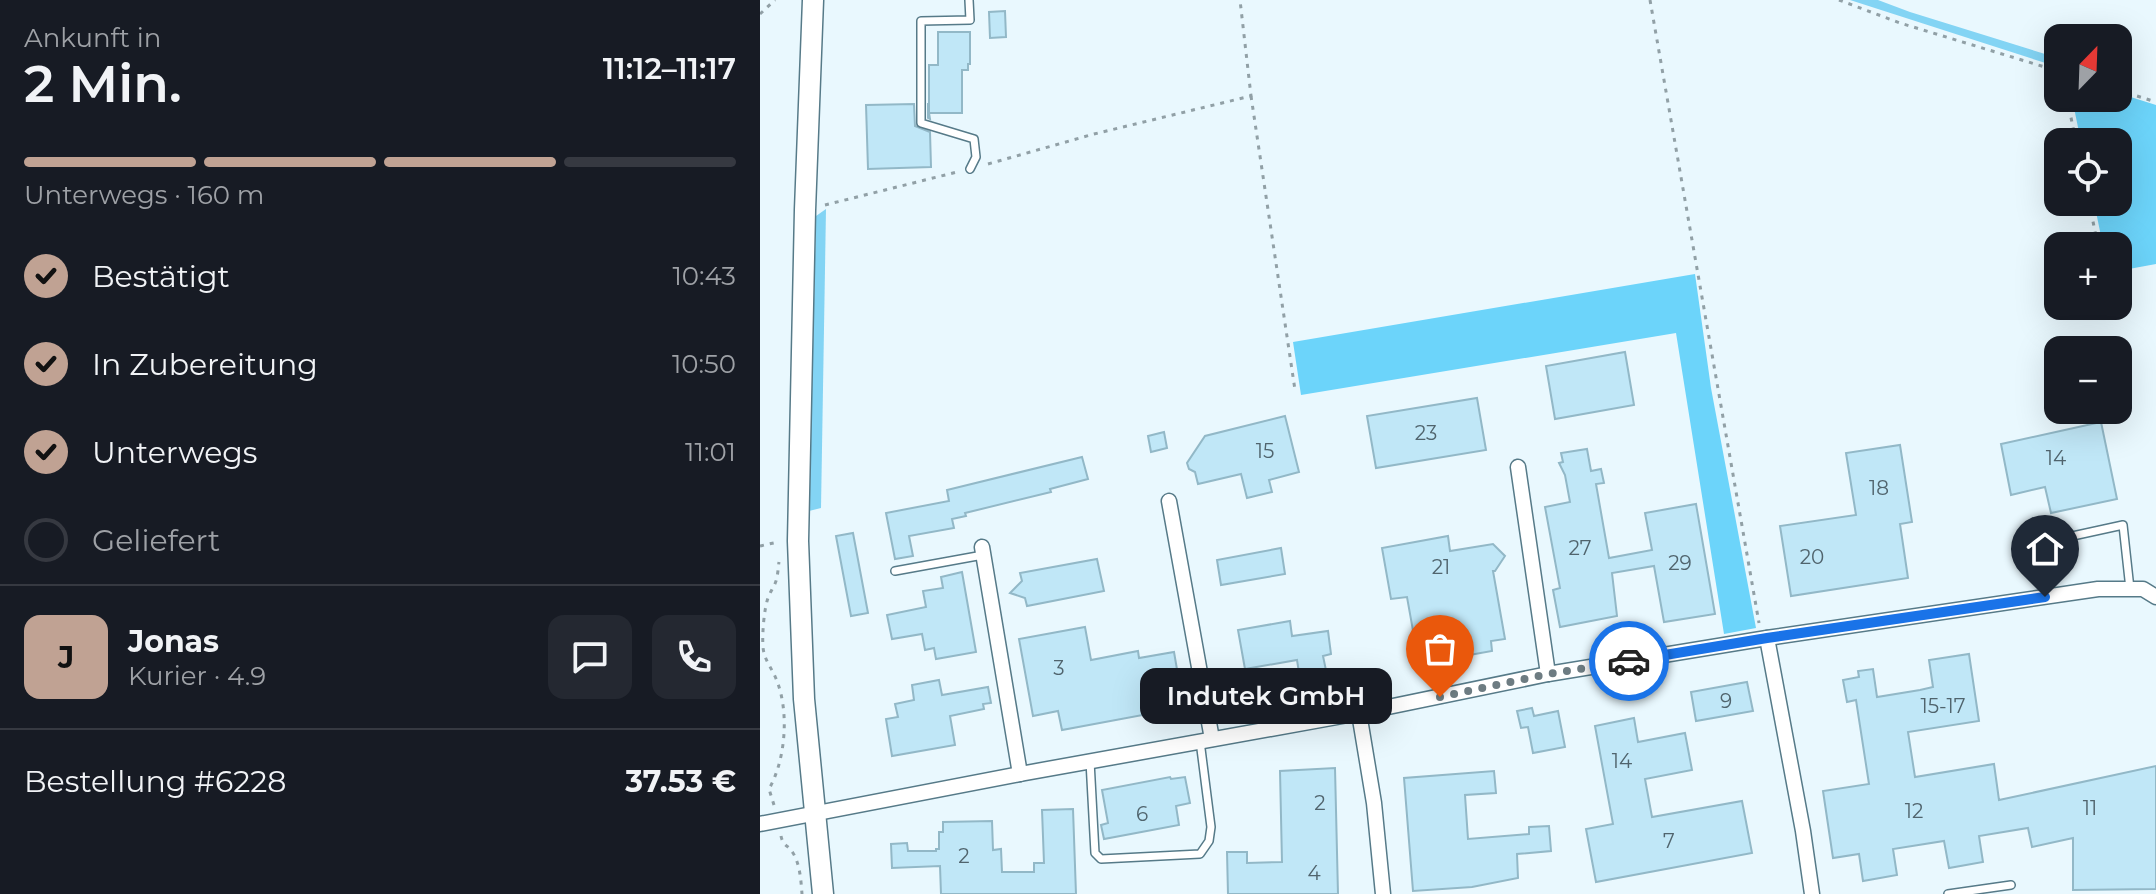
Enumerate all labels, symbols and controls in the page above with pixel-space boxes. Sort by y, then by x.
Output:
text: Ankunft in [24,22,161,54]
north arrow [2044,24,2132,112]
map controls [2044,24,2132,424]
text: 11:12–11:17 [603,50,736,87]
text: 2 Min. [24,52,182,115]
button: locate [2044,128,2132,216]
text: Unterwegs · 160 m [24,179,264,211]
button: + [2044,232,2132,320]
icon: check [24,254,68,298]
text: Bestätigt [92,258,230,295]
text: 10:43 [672,260,736,292]
button: − [2044,336,2132,424]
icon: check [24,342,68,386]
text: In Zubereitung [92,346,318,383]
text: 10:50 [672,348,736,380]
house number: 23 [1415,421,1437,445]
icon: check [24,430,68,474]
text: Unterwegs [92,434,257,471]
text: 11:01 [685,436,736,468]
house number: 15 [1256,439,1274,463]
house number: 14 [2046,446,2066,470]
house number: 18 [1869,476,1889,500]
pin [2011,515,2079,597]
text: Geliefert [92,522,220,559]
icon: home [2023,527,2067,571]
house number: 27 [1568,536,1592,560]
house number: 20 [1800,545,1824,569]
house number: 29 [1668,551,1692,575]
house number: 21 [1432,555,1450,579]
button: chat [548,615,632,699]
button: phone [652,615,736,699]
pin [1406,615,1474,697]
courier [1589,621,1669,701]
text: Jonas [128,623,219,660]
icon: bag [1418,627,1462,671]
text: J [58,639,74,676]
icon: car [1607,639,1651,683]
house number: 3 [1053,656,1065,680]
text: Kurier · 4.9 [128,660,266,692]
callout: Indutek GmbH [1140,669,1392,725]
text: Indutek GmbH [1167,680,1365,712]
house number: 9 [1720,689,1732,713]
house number: 15-17 [1921,694,1965,718]
house number: 14 [1612,749,1632,773]
text: Bestellung #6228 [24,763,286,800]
text: 37.53 € [625,763,736,800]
house number: 2 [1314,791,1326,815]
house number: 11 [2083,796,2097,820]
house number: 12 [1905,799,1923,823]
house number: 6 [1136,802,1148,826]
house number: 7 [1663,829,1675,853]
house number: 2 [958,844,970,868]
house number: 4 [1307,861,1321,885]

